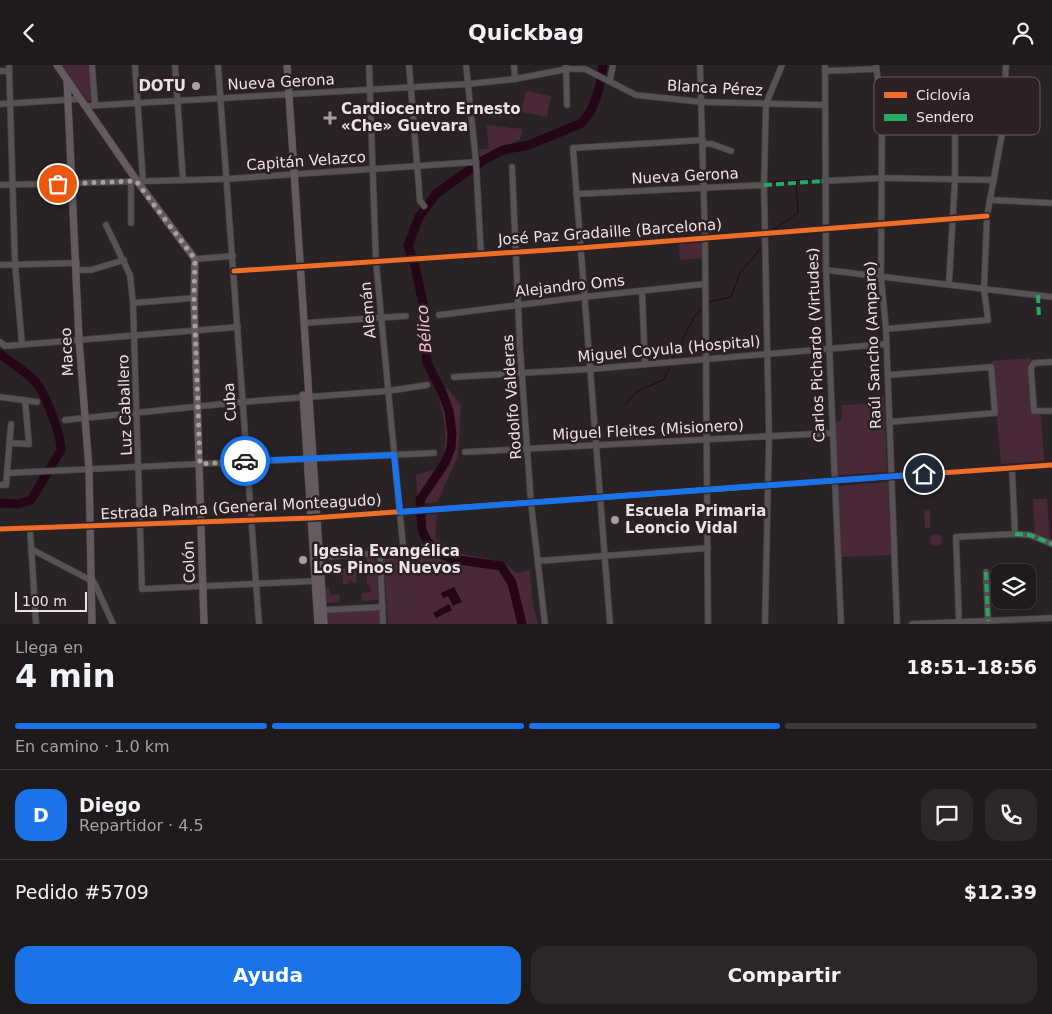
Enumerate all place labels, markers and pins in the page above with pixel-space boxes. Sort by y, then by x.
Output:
place label: DOTU [138,77,186,95]
marker: DOTU [190,80,202,92]
place label: Cardiocentro Ernesto «Che» Guevara [341,100,520,135]
marker: Cardiocentro Ernesto «Che» Guevara [323,111,337,125]
pin [37,163,79,205]
pin [903,453,945,495]
place label: Escuela Primaria Leoncio Vidal [625,502,766,537]
marker: Escuela Primaria Leoncio Vidal [609,514,621,526]
place label: Igesia Evangélica Los Pinos Nuevos [313,542,461,577]
marker: Igesia Evangélica Los Pinos Nuevos [297,554,309,566]

